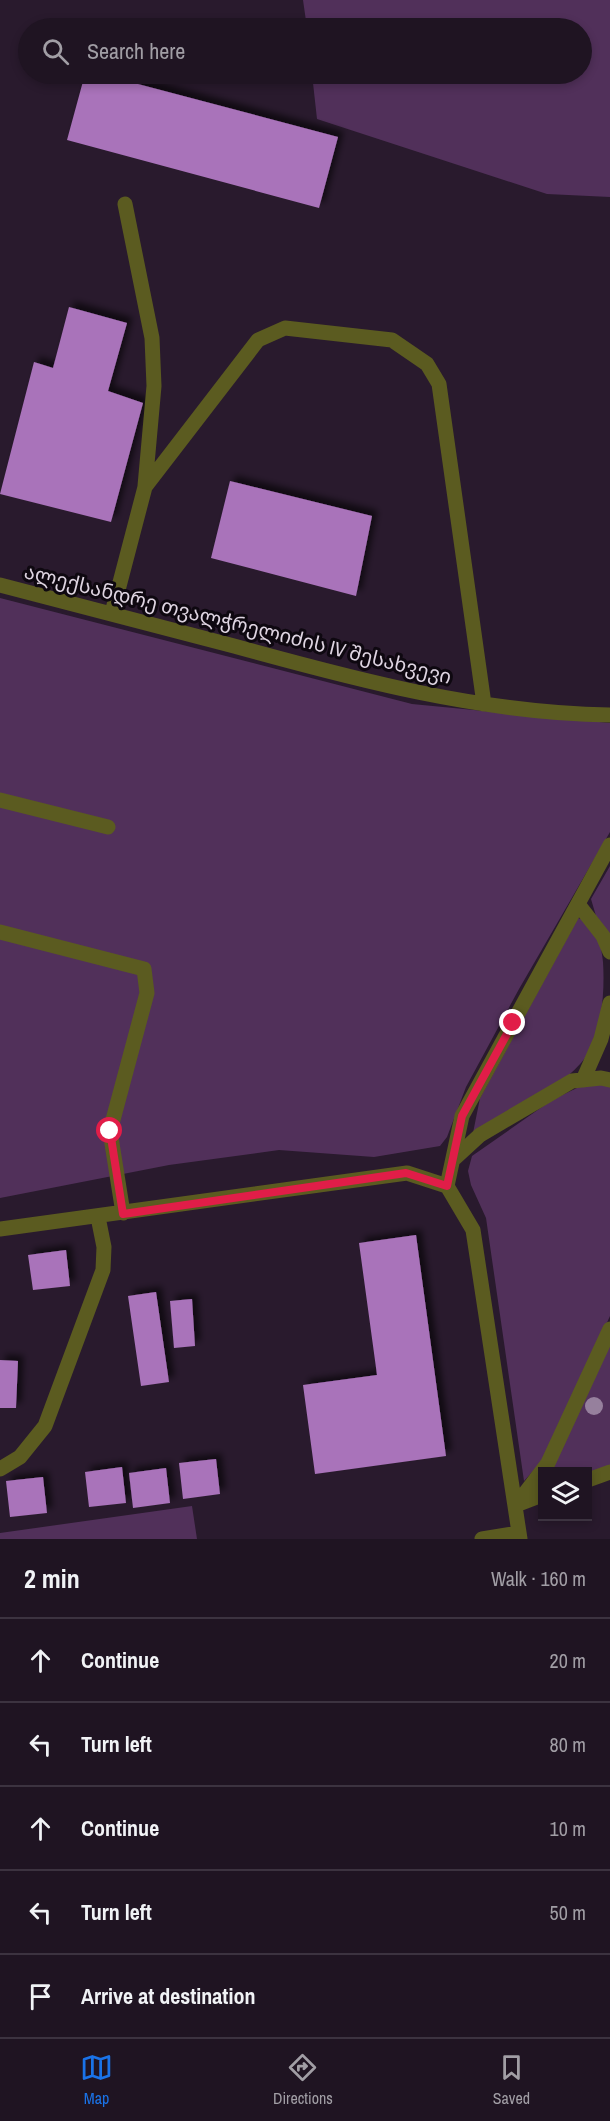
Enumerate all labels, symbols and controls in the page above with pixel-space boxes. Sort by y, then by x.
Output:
search box [18,18,592,84]
icon: search [39,35,72,68]
text: Search here [87,36,185,66]
street label: ალექსანდრე თვალჭრელიძის IV შესახვევი [22,557,455,690]
route end [499,1009,525,1035]
route start [96,1117,122,1143]
map controls [538,1467,592,1521]
button: layers [538,1467,592,1521]
text: 2 min [24,1561,80,1596]
text: Walk · 160 m [491,1565,586,1592]
icon: ahead [24,1644,57,1677]
text: Continue [81,1645,159,1675]
text: 20 m [550,1647,586,1674]
icon: left [24,1728,57,1761]
text: Turn left [81,1729,152,1759]
text: 80 m [550,1731,586,1758]
icon: ahead [24,1812,57,1845]
text: Continue [81,1813,159,1843]
text: 10 m [550,1815,586,1842]
icon: left [24,1896,57,1929]
text: Turn left [81,1897,152,1927]
text: 50 m [550,1899,586,1926]
icon: arrive [24,1980,57,2013]
text: Arrive at destination [81,1981,255,2011]
tab: Map [80,2051,113,2109]
tab: Directions [273,2051,333,2109]
tab: Saved [493,2051,530,2109]

